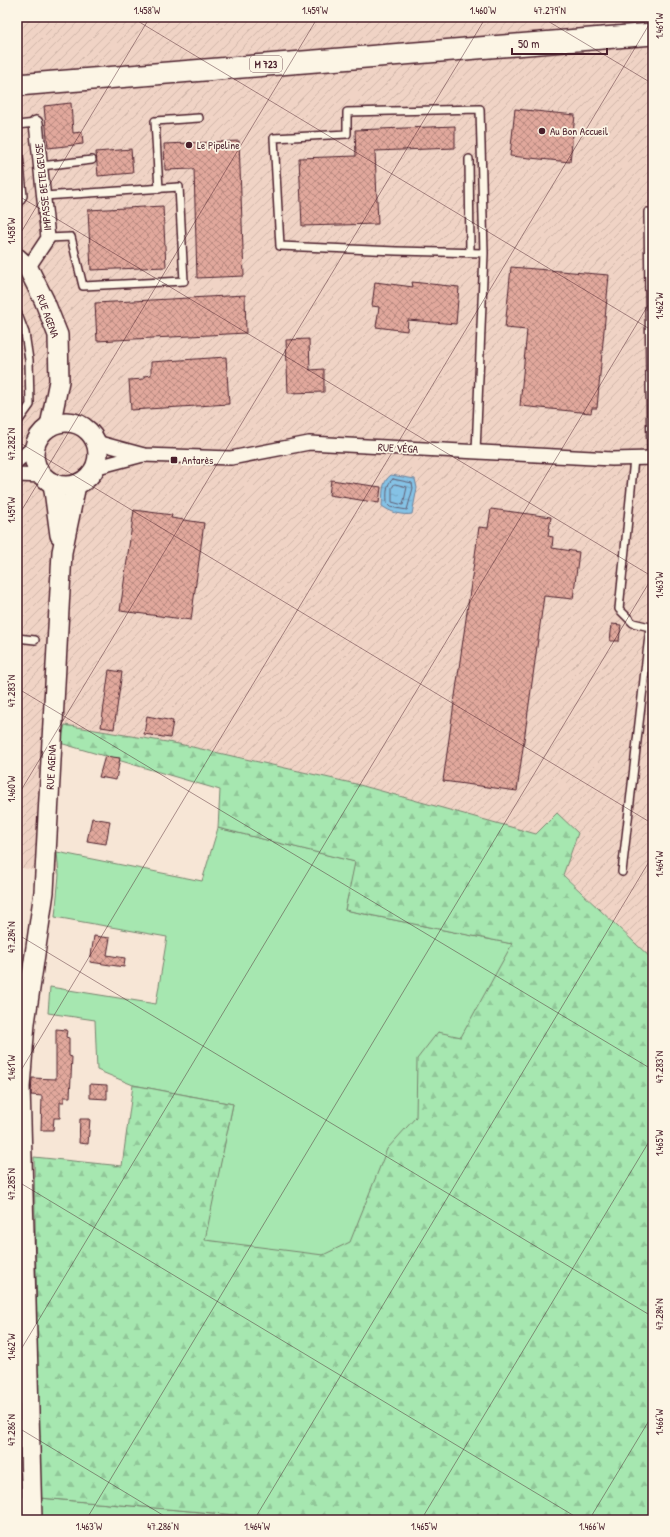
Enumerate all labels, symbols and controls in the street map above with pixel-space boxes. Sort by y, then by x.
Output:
text: 1.458°W [134,4,161,17]
text: 1.459°W [302,4,329,17]
text: 1.460°W [470,4,497,17]
text: 47.279°N [534,4,566,17]
text: 1.461°W [653,12,666,39]
scale bar [512,30,607,56]
text: 50 m [518,35,539,52]
road number: M 723 [250,56,282,72]
place label: Au Bon Accueil [550,124,608,138]
marker: Au Bon Accueil [537,126,547,136]
place label: Le Pipeline [197,138,240,152]
marker: Le Pipeline [184,140,194,150]
street label: IMPASSE BETELGEUSE [31,142,55,231]
text: 1.458°W [5,217,18,244]
street label: RUE AGENA [34,292,63,340]
text: 1.462°W [653,292,666,319]
text: 47.282°N [5,428,18,460]
street label: RUE VÉGA [378,440,419,456]
place label: Antarès [182,453,213,467]
marker: Antarès [169,455,179,465]
text: 1.459°W [5,496,18,523]
text: 1.463°W [653,571,666,598]
text: 47.283°N [5,675,18,707]
street label: RUE AGENA [43,743,59,790]
text: 1.460°W [5,775,18,802]
text: 1.464°W [653,850,666,877]
text: 47.284°N [5,921,18,953]
text: 47.283°N [653,1051,666,1083]
text: 1.461°W [5,1054,18,1081]
text: 1.465°W [653,1129,666,1156]
text: 47.285°N [5,1168,18,1200]
text: 47.284°N [653,1298,666,1330]
text: 1.462°W [5,1333,18,1360]
text: 1.466°W [653,1408,666,1435]
text: 47.286°N [5,1414,18,1446]
text: 1.463°W [76,1520,103,1533]
text: 47.286°N [147,1520,179,1533]
text: 1.464°W [244,1520,271,1533]
text: 1.465°W [411,1520,438,1533]
text: 1.466°W [579,1520,606,1533]

